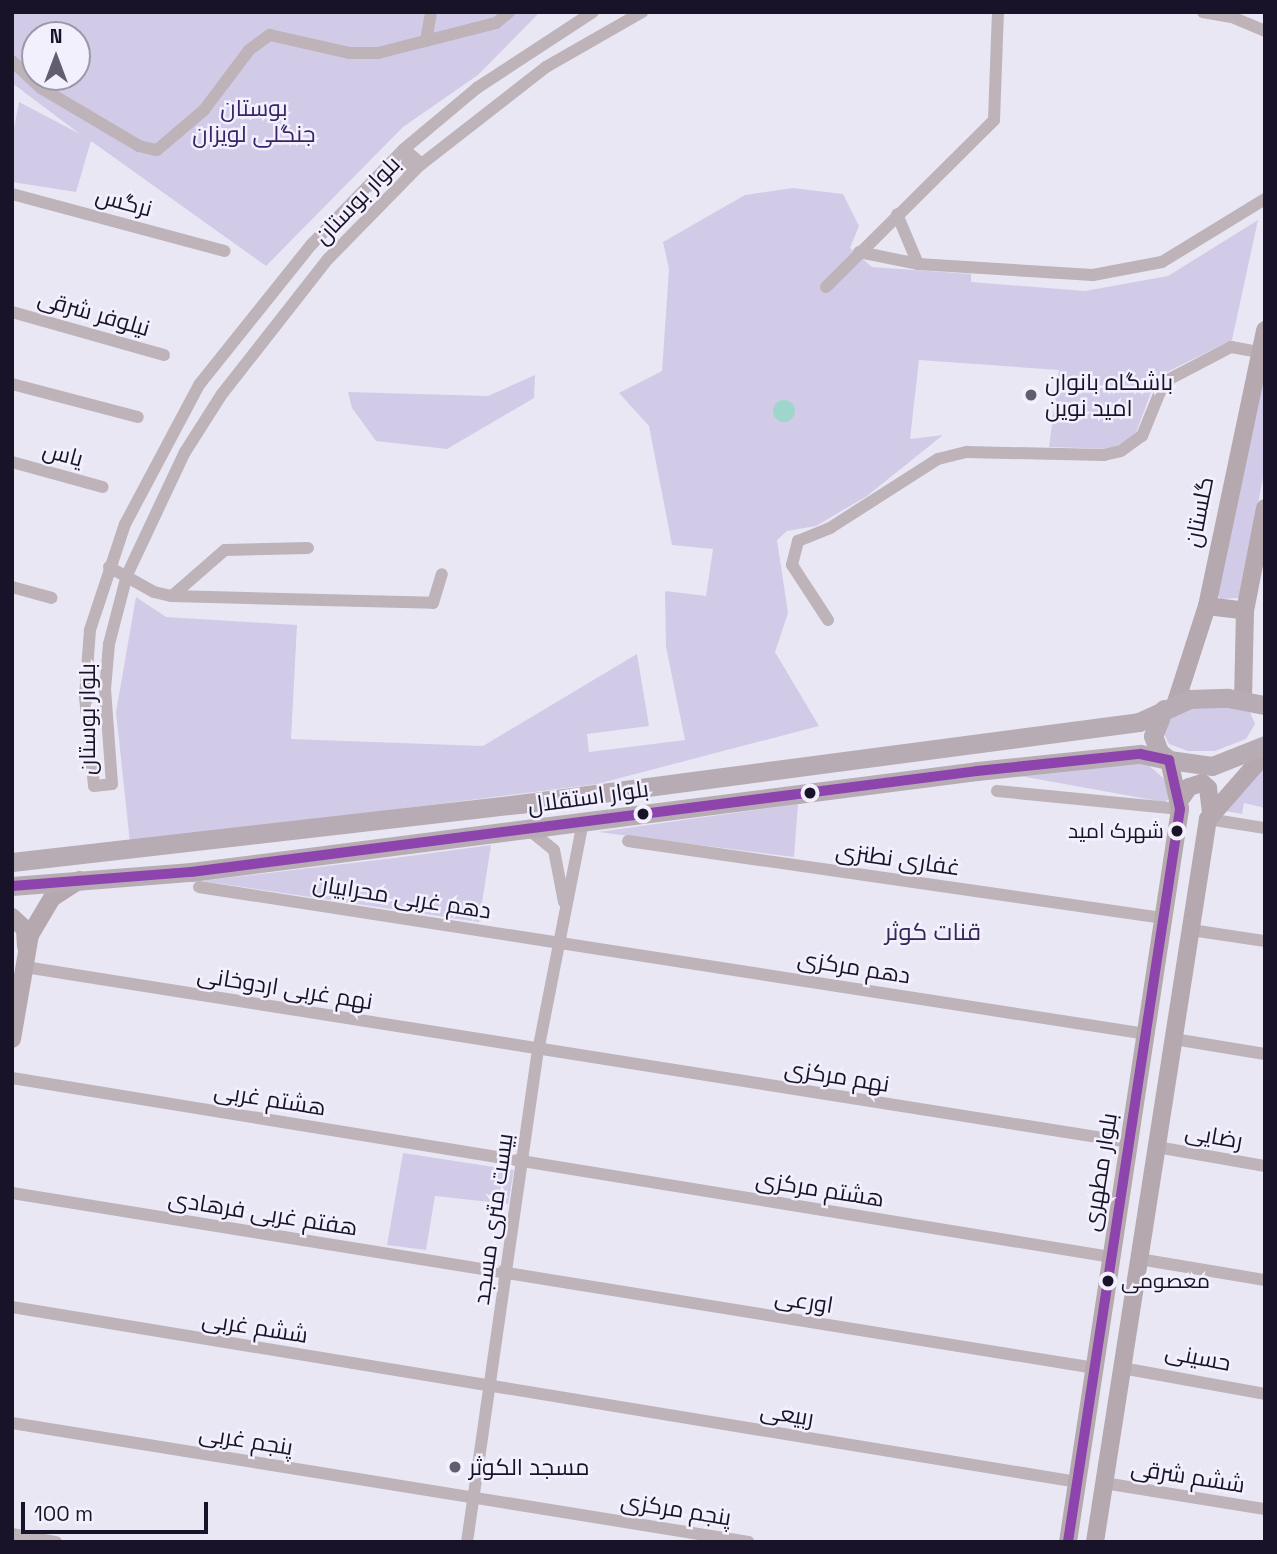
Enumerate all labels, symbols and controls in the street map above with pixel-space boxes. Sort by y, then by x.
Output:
north arrow [21,21,91,91]
text: N [50,24,62,49]
park label: بوستان جنگلی لویزان [192,94,316,148]
street label: بلوار بوستان [308,150,406,250]
street label: نرگس [93,181,155,223]
street label: نیلوفر شرقی [35,284,153,342]
place label: باشگاه بانوان امید نوین [1045,368,1173,422]
marker: باشگاه بانوان امید نوین [1023,387,1039,403]
street label: یاس [40,435,86,473]
street label: گلستان [1179,474,1219,550]
street label: بلوار بوستان [73,663,101,775]
street label: بلوار استقلال [526,775,650,819]
unlabelled marker [803,786,817,800]
unlabelled marker [636,807,650,821]
place label: شهرک امید [1068,818,1164,844]
marker: شهرک امید [1170,824,1184,838]
street label: غفاری نطنزی [834,837,962,881]
street label: دهم غربی محرابیان [311,869,493,925]
district label: قنات کوثر [885,918,981,946]
street label: دهم مرکزی [796,944,912,990]
street label: نهم غربی اردوخانی [195,961,375,1015]
street label: نهم مرکزی [783,1054,891,1098]
street label: هشتم غربی [212,1077,328,1121]
street label: بلوار مطهری [1077,1111,1123,1233]
street label: رضایی [1183,1117,1245,1155]
street label: بیست متری مسجد [467,1131,519,1307]
street label: هشتم مرکزی [754,1165,886,1213]
street label: هفتم غربی فرهادی [166,1184,360,1242]
place label: معصومی [1121,1268,1210,1294]
marker: معصومی [1101,1274,1115,1288]
street label: اورعی [773,1283,835,1319]
street label: ششم غربی [200,1305,310,1349]
street label: حسینی [1163,1337,1233,1377]
street label: ربیعی [758,1396,816,1432]
street label: پنجم غربی [197,1419,295,1461]
place label: مسجد الکوثر [469,1453,590,1481]
street label: ششم شرقی [1129,1453,1247,1499]
marker: مسجد الکوثر [447,1459,463,1475]
street label: پنجم مرکزی [619,1487,733,1531]
scale bar [24,1488,212,1532]
text: 100 m [34,1500,93,1527]

